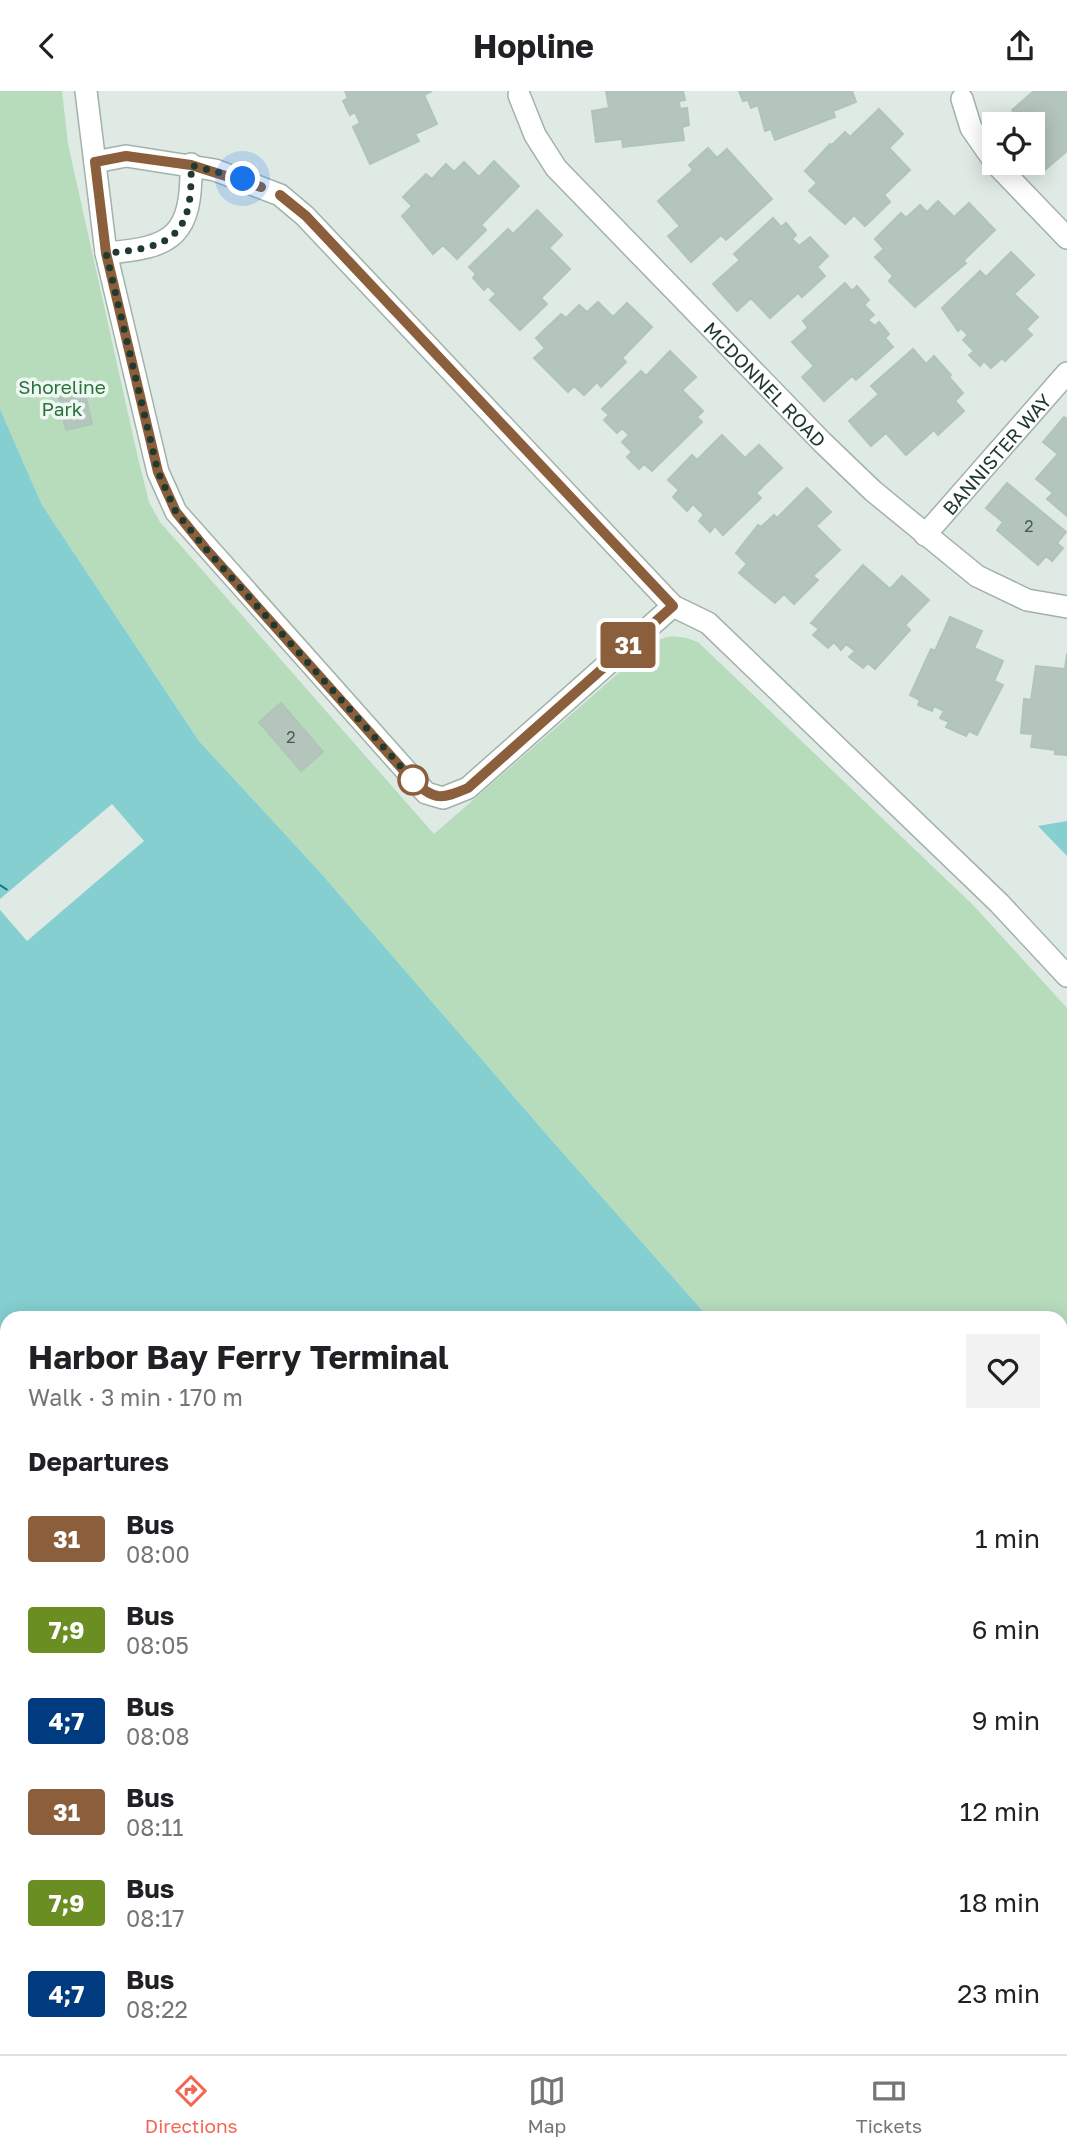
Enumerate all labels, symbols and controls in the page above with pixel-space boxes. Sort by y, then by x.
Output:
icon: back [28,27,66,65]
text: Hopline [473,27,594,65]
icon: share [1001,27,1039,65]
map controls [982,112,1045,175]
button: locate [982,112,1045,175]
your location [225,161,260,196]
street label: MCDONNEL ROAD [700,316,831,451]
park label: Shoreline Park [18,375,106,420]
street label: BANNISTER WAY [937,389,1055,519]
house number: 2 [1024,516,1034,536]
line badge: 31 [596,622,660,668]
text: 31 [615,630,642,659]
house number: 2 [286,727,296,747]
unlabelled marker [398,765,428,795]
button: heart [966,1334,1040,1408]
text: Harbor Bay Ferry Terminal [28,1337,449,1376]
text: Walk · 3 min · 170 m [28,1383,243,1411]
text: Departures [28,1446,169,1477]
text: Bus [126,1509,174,1540]
text: 1 min [975,1523,1040,1554]
text: 31 [53,1524,80,1553]
text: 08:00 [126,1540,190,1568]
text: Bus [126,1600,174,1631]
text: 6 min [972,1614,1040,1645]
text: 7;9 [49,1615,85,1644]
text: 08:05 [126,1631,189,1659]
text: Bus [126,1691,174,1722]
text: 9 min [972,1705,1040,1736]
text: 4;7 [49,1706,84,1735]
text: 08:08 [126,1722,189,1750]
text: Bus [126,1782,174,1813]
text: 12 min [960,1796,1040,1827]
text: 31 [53,1797,80,1826]
text: 08:11 [126,1813,184,1841]
text: Bus [126,1873,174,1904]
text: 18 min [959,1887,1040,1918]
text: 7;9 [49,1888,85,1917]
text: 08:17 [126,1904,185,1932]
text: Bus [126,1964,174,1995]
text: 23 min [957,1978,1040,2009]
text: 4;7 [49,1979,84,2008]
text: 08:22 [126,1995,188,2023]
tab: Directions [145,2072,238,2137]
tab: Map [527,2072,566,2137]
tab: Tickets [856,2072,922,2137]

